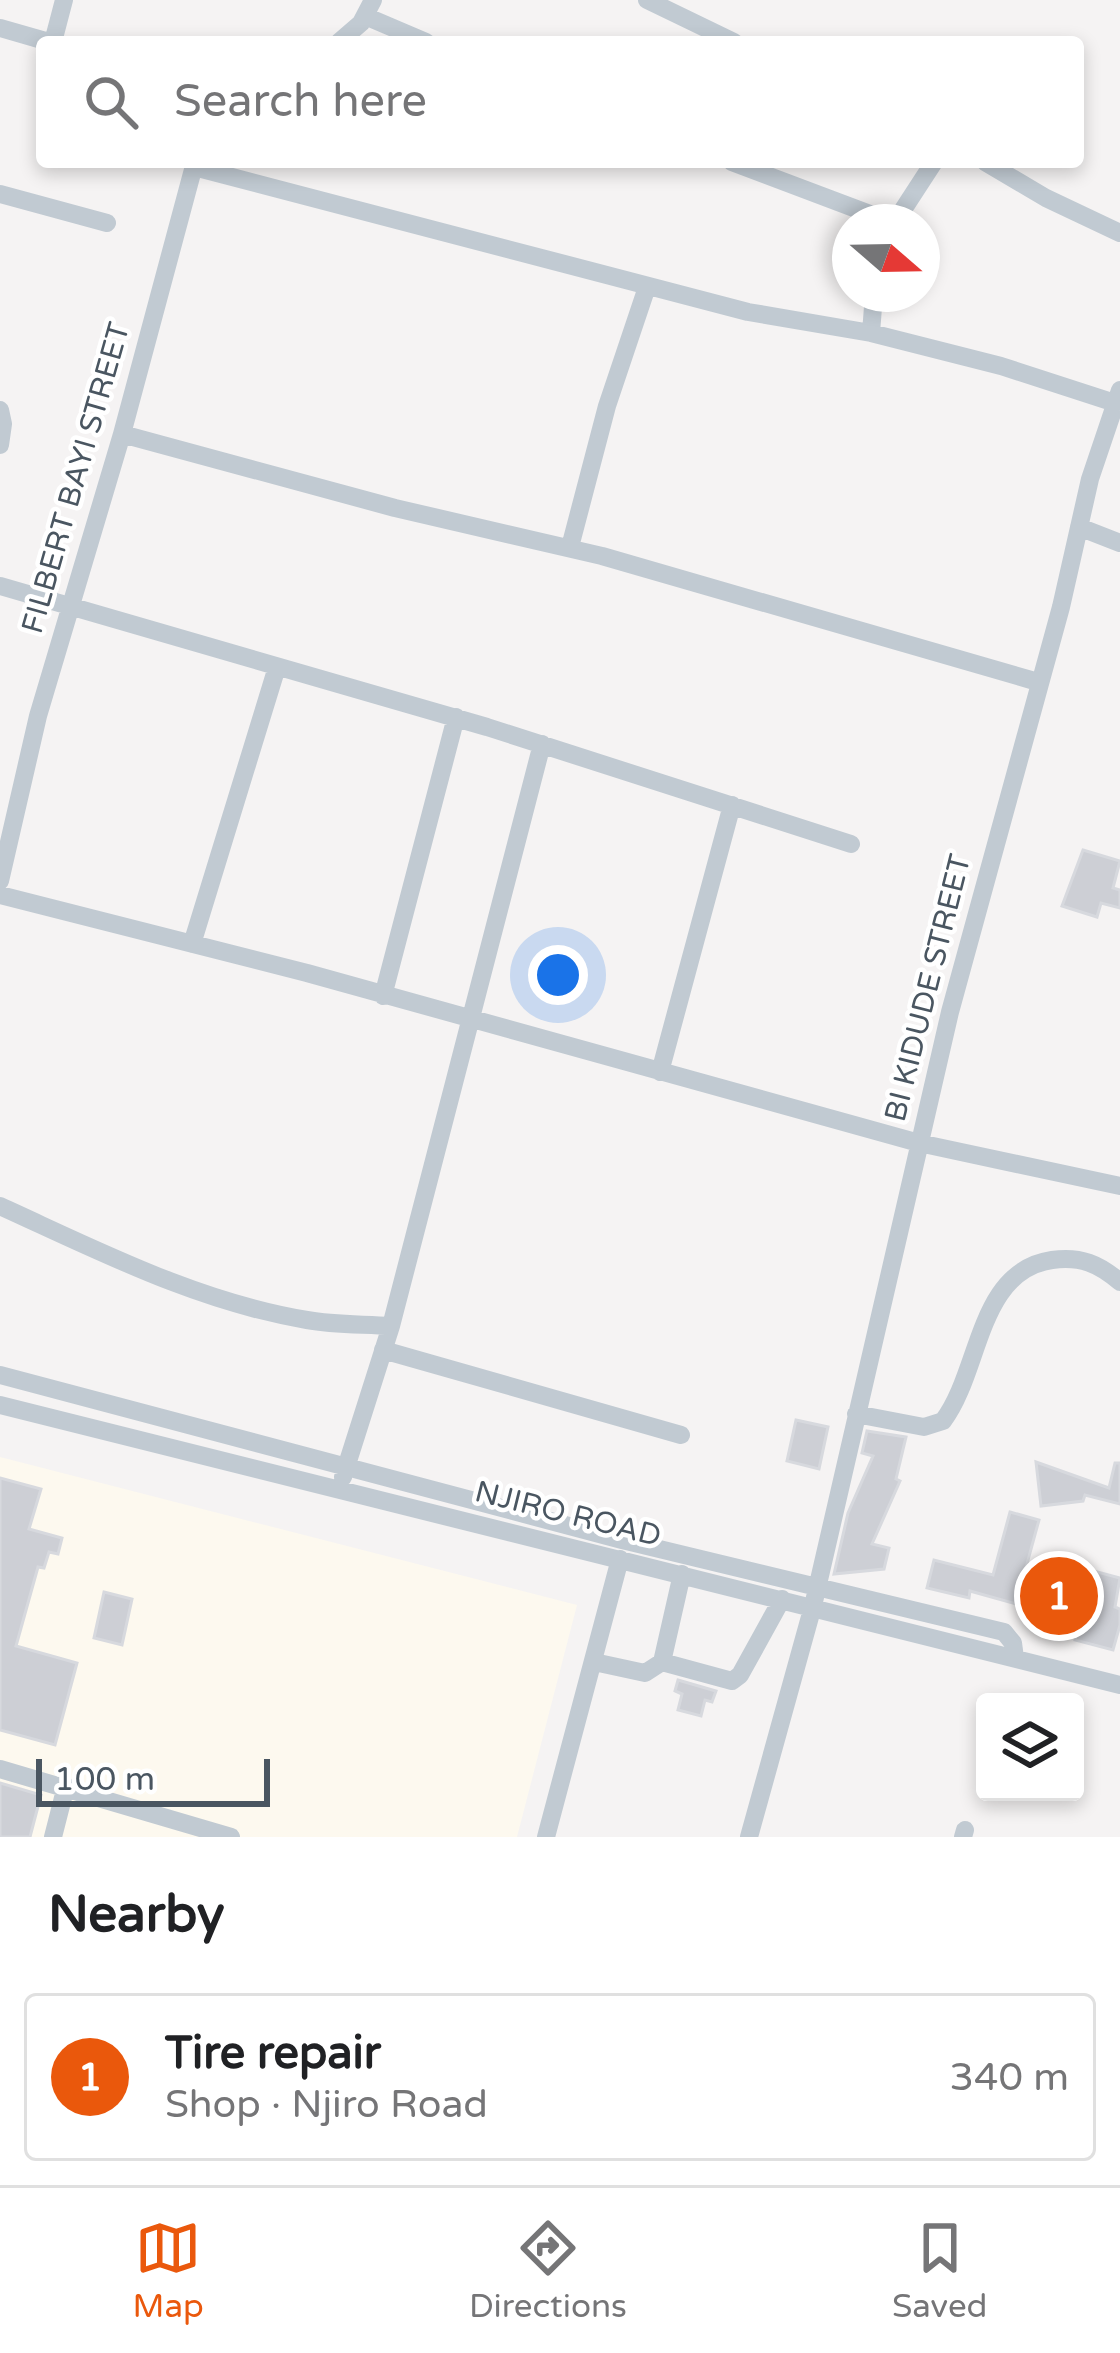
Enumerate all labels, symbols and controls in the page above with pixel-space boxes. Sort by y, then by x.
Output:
search box [36,36,1084,168]
icon: search [78,69,144,135]
text: Search here [174,75,427,129]
north arrow [832,204,940,312]
street label: FILBERT BAYI STREET [14,318,138,638]
street label: BI KIDUDE STREET [877,851,979,1125]
your location [528,945,588,1005]
street label: NJIRO ROAD [471,1473,665,1555]
pin: 1 [1020,1551,1098,1641]
map controls [976,1693,1084,1801]
button: layers [976,1693,1084,1801]
scale bar [36,1753,270,1806]
text: 100 m [54,1760,155,1799]
text: Nearby [48,1884,225,1946]
text: Tire repair [165,2027,381,2081]
text: 1 [78,2054,102,2101]
text: 340 m [950,2054,1069,2101]
text: Shop · Njiro Road [165,2081,488,2128]
tab: Map [133,2215,204,2326]
tab: Directions [469,2215,627,2326]
tab: Saved [892,2215,987,2326]

